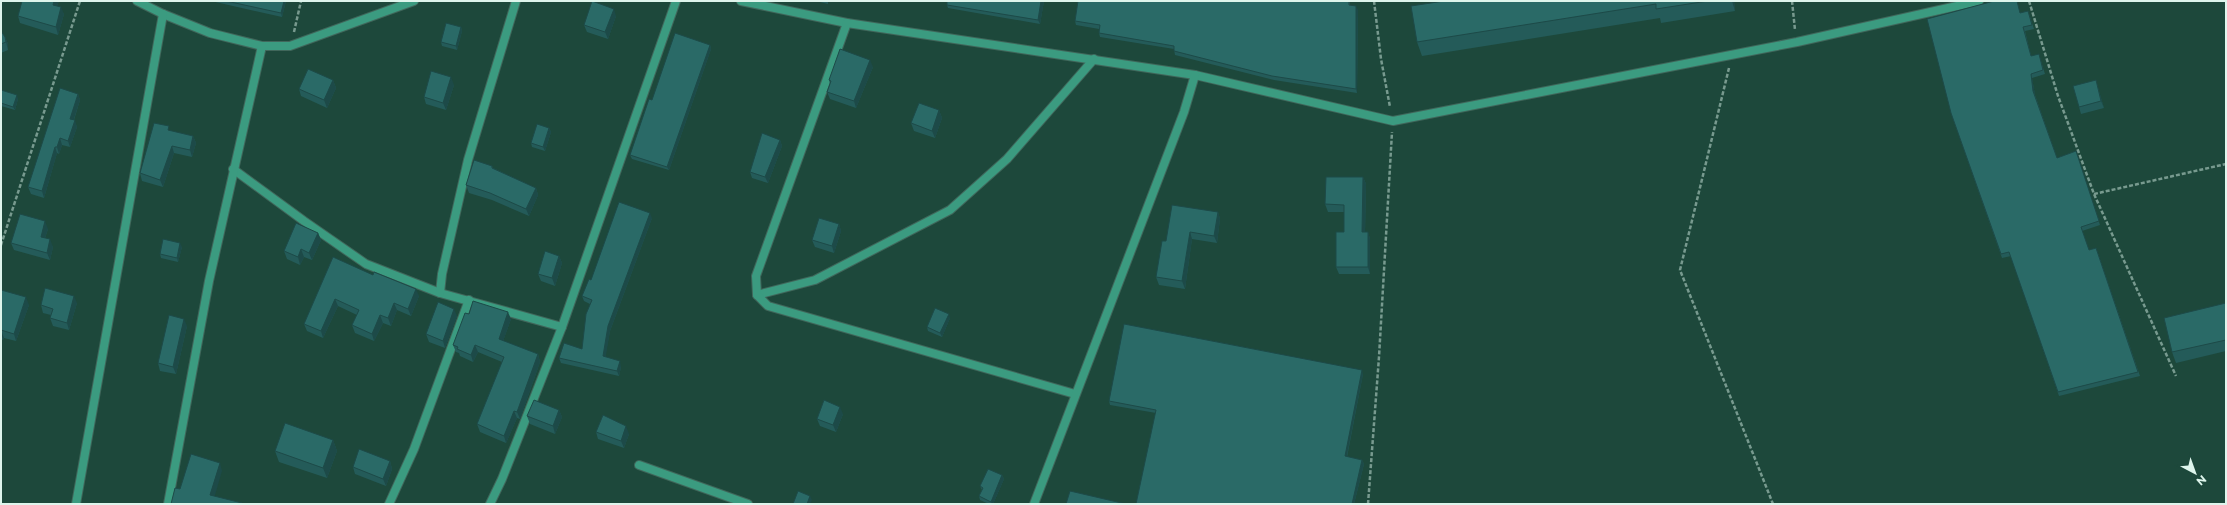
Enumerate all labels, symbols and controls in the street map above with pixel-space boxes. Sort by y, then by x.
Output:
north arrow [2175,453,2215,493]
text: N [2194,472,2210,489]

